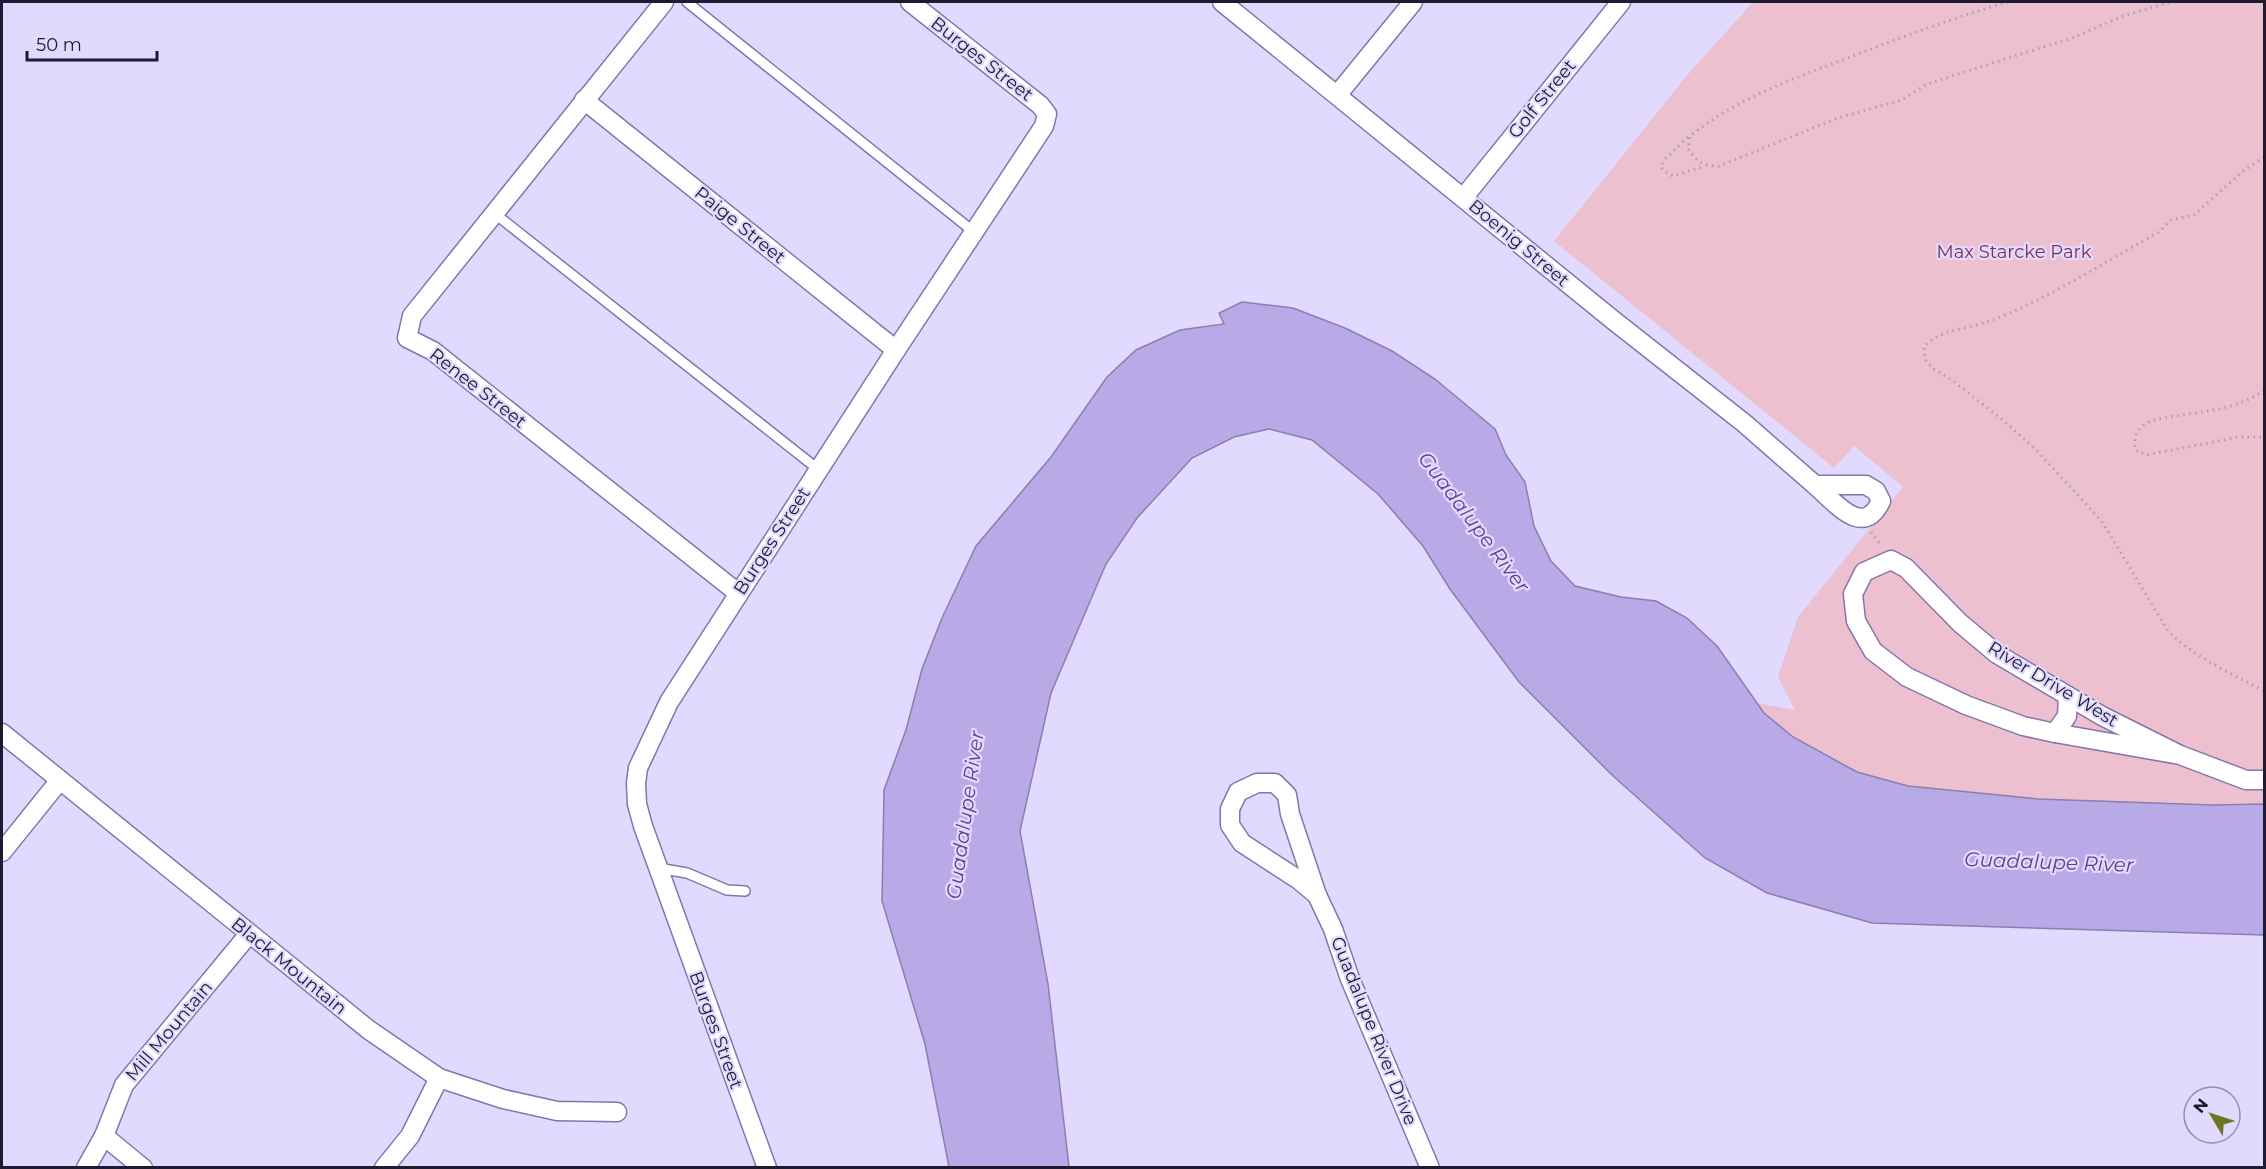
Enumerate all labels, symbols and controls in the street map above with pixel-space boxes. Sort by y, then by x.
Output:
street label: Burges Street [926,12,1038,106]
scale bar [27,24,158,62]
text: 50 m [36,34,82,56]
street label: Golf Street [1503,55,1581,143]
street label: Paige Street [690,182,790,268]
street label: Boenig Street [1464,195,1574,291]
park label: Max Starcke Park [1937,241,2092,263]
street label: Renee Street [425,343,531,433]
water label: Guadalupe River [1413,447,1535,598]
street label: Burges Street [729,483,815,599]
street label: River Drive West [1984,636,2122,732]
water label: Guadalupe River [941,728,989,901]
water label: Guadalupe River [1964,847,2135,877]
street label: Black Mountain [227,913,351,1019]
street label: Guadalupe River Drive [1326,933,1422,1129]
street label: Burges Street [684,968,748,1092]
street label: Mill Mountain [121,977,217,1085]
north arrow [2182,1085,2242,1145]
text: N [2189,1095,2212,1117]

